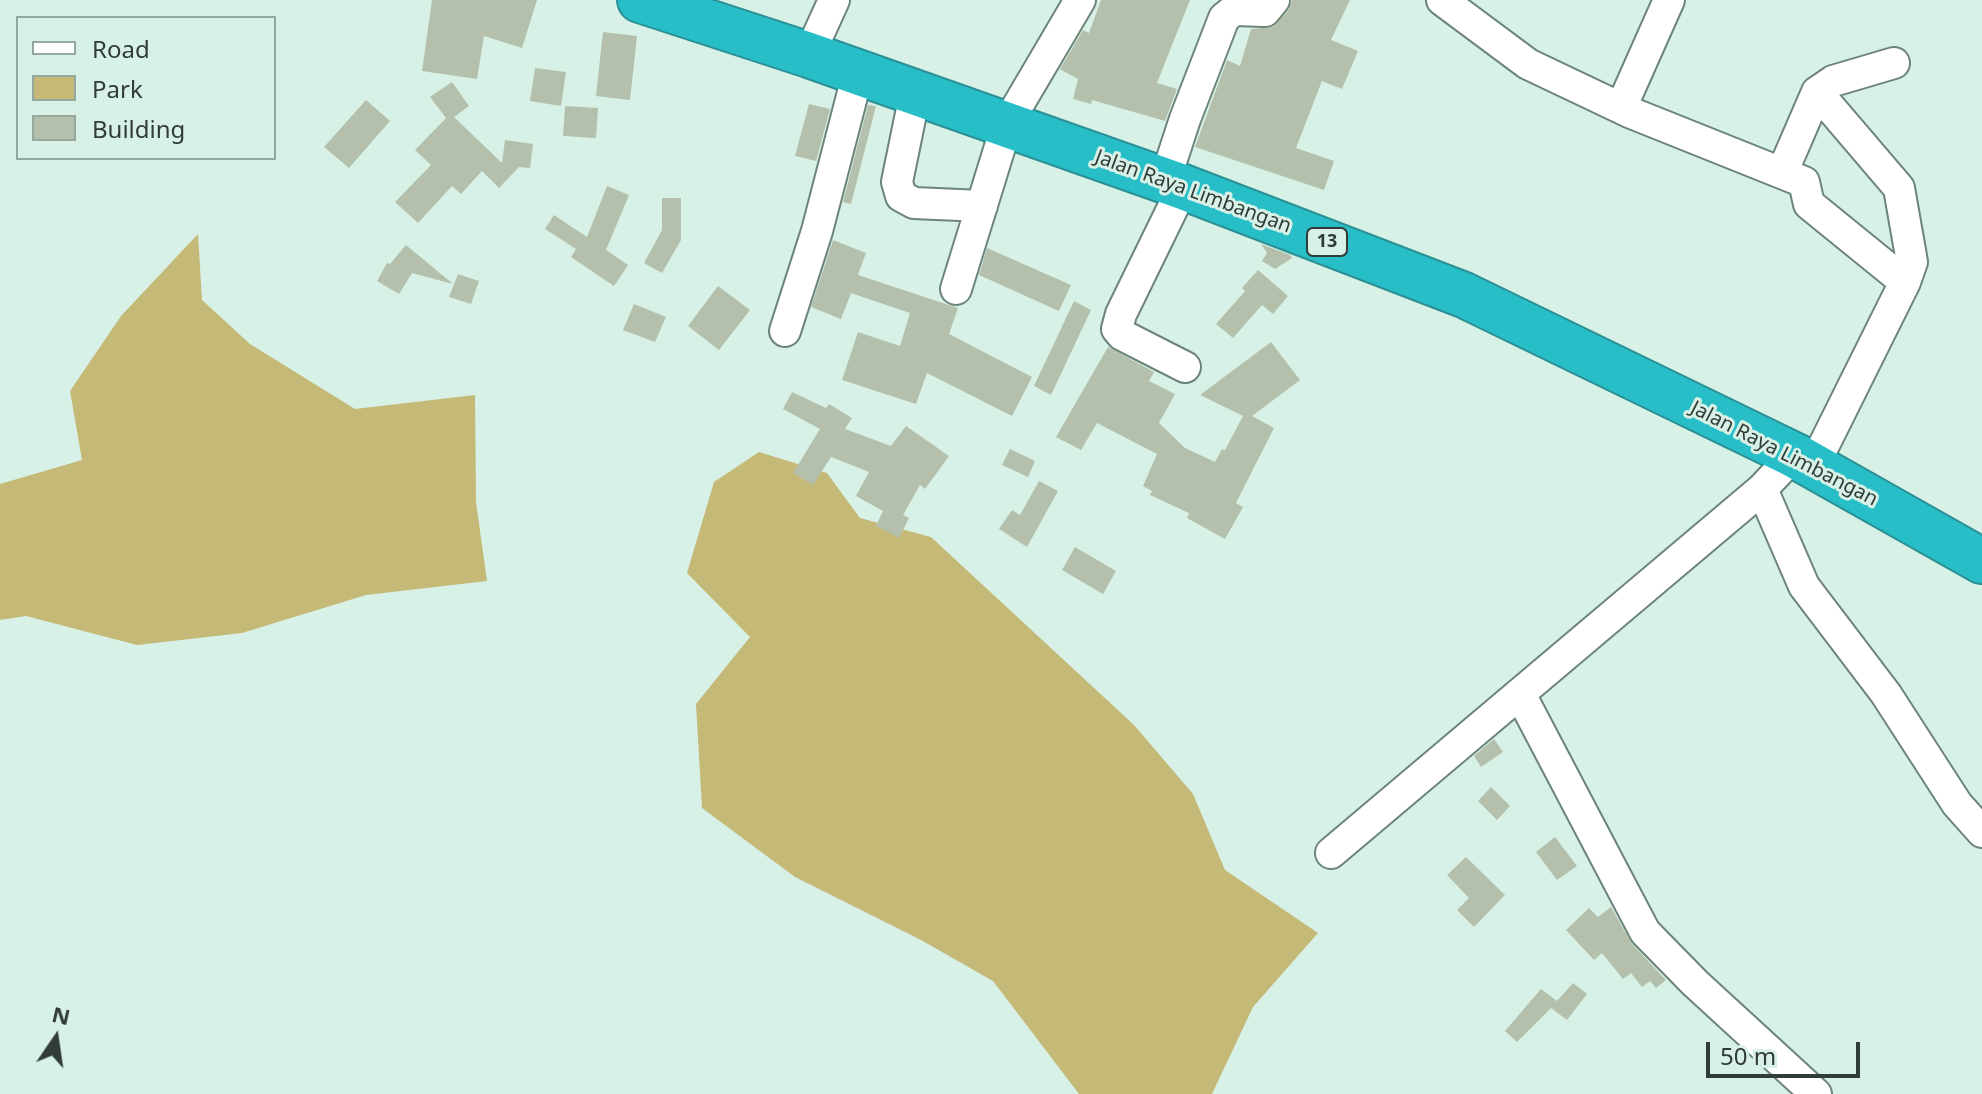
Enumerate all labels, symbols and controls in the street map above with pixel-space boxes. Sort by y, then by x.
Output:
legend [16,16,276,160]
text: Road [92,32,150,65]
text: Park [92,72,143,105]
text: Building [92,112,185,145]
street label: Jalan Raya Limbangan [1092,145,1294,239]
road number: 13 [1307,228,1347,256]
street label: Jalan Raya Limbangan [1686,396,1882,512]
north arrow [16,998,96,1078]
text: N [49,998,73,1031]
scale bar [1710,1026,1864,1076]
text: 50 m [1720,1039,1776,1072]

